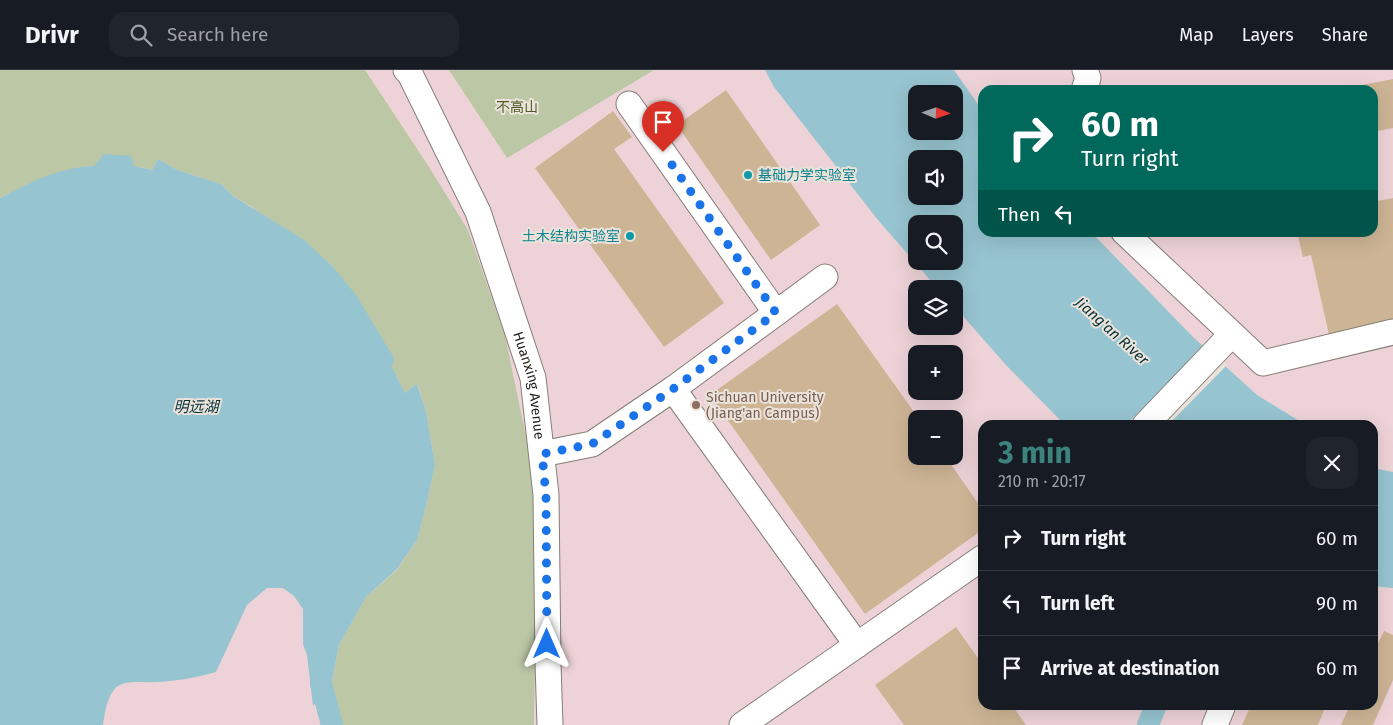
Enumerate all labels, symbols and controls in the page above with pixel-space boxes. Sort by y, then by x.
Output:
search box [109,12,459,57]
text: Drivr [25,21,79,49]
icon: search [127,21,155,49]
text: Search here [167,23,268,46]
text: Map [1179,24,1214,46]
text: Layers [1242,24,1294,46]
text: Share [1322,24,1368,46]
north arrow [908,85,962,140]
map controls [908,85,963,465]
park label: 不高山 [496,99,538,116]
pin [642,101,684,152]
text: 60 m [1081,103,1159,145]
icon: right [998,105,1063,170]
icon: arrive [649,108,677,136]
text: Turn right [1081,145,1178,172]
button: sound [908,150,963,205]
place label: 基础力学实验室 [758,167,856,184]
marker: 基础力学实验室 [742,169,754,181]
icon: left [1050,200,1078,228]
text: Then [998,203,1040,226]
button: search [908,215,963,270]
place label: 土木结构实验室 [522,228,620,245]
marker: 土木结构实验室 [624,230,636,242]
button: layers [908,280,963,335]
water label: Jiang'an River [1071,293,1153,370]
street label: Huanxing Avenue [509,330,548,440]
button: + [908,345,963,400]
place label: Sichuan University (Jiang'an Campus) [706,389,824,422]
water label: 明远湖 [173,398,220,416]
marker: Sichuan University (Jiang'an Campus) [690,399,702,411]
button: − [908,410,963,465]
text: 3 min [998,435,1072,471]
button: close [1306,437,1358,489]
text: 210 m · 20:17 [998,472,1086,491]
icon: right [998,524,1026,552]
text: Turn right [1041,527,1126,550]
text: 60 m [1316,527,1358,550]
icon: left [998,589,1026,617]
text: Turn left [1041,592,1115,615]
text: 90 m [1316,592,1358,615]
position arrow [520,617,572,669]
icon: arrive [998,654,1026,682]
text: Arrive at destination [1041,657,1220,680]
text: 60 m [1316,657,1358,680]

